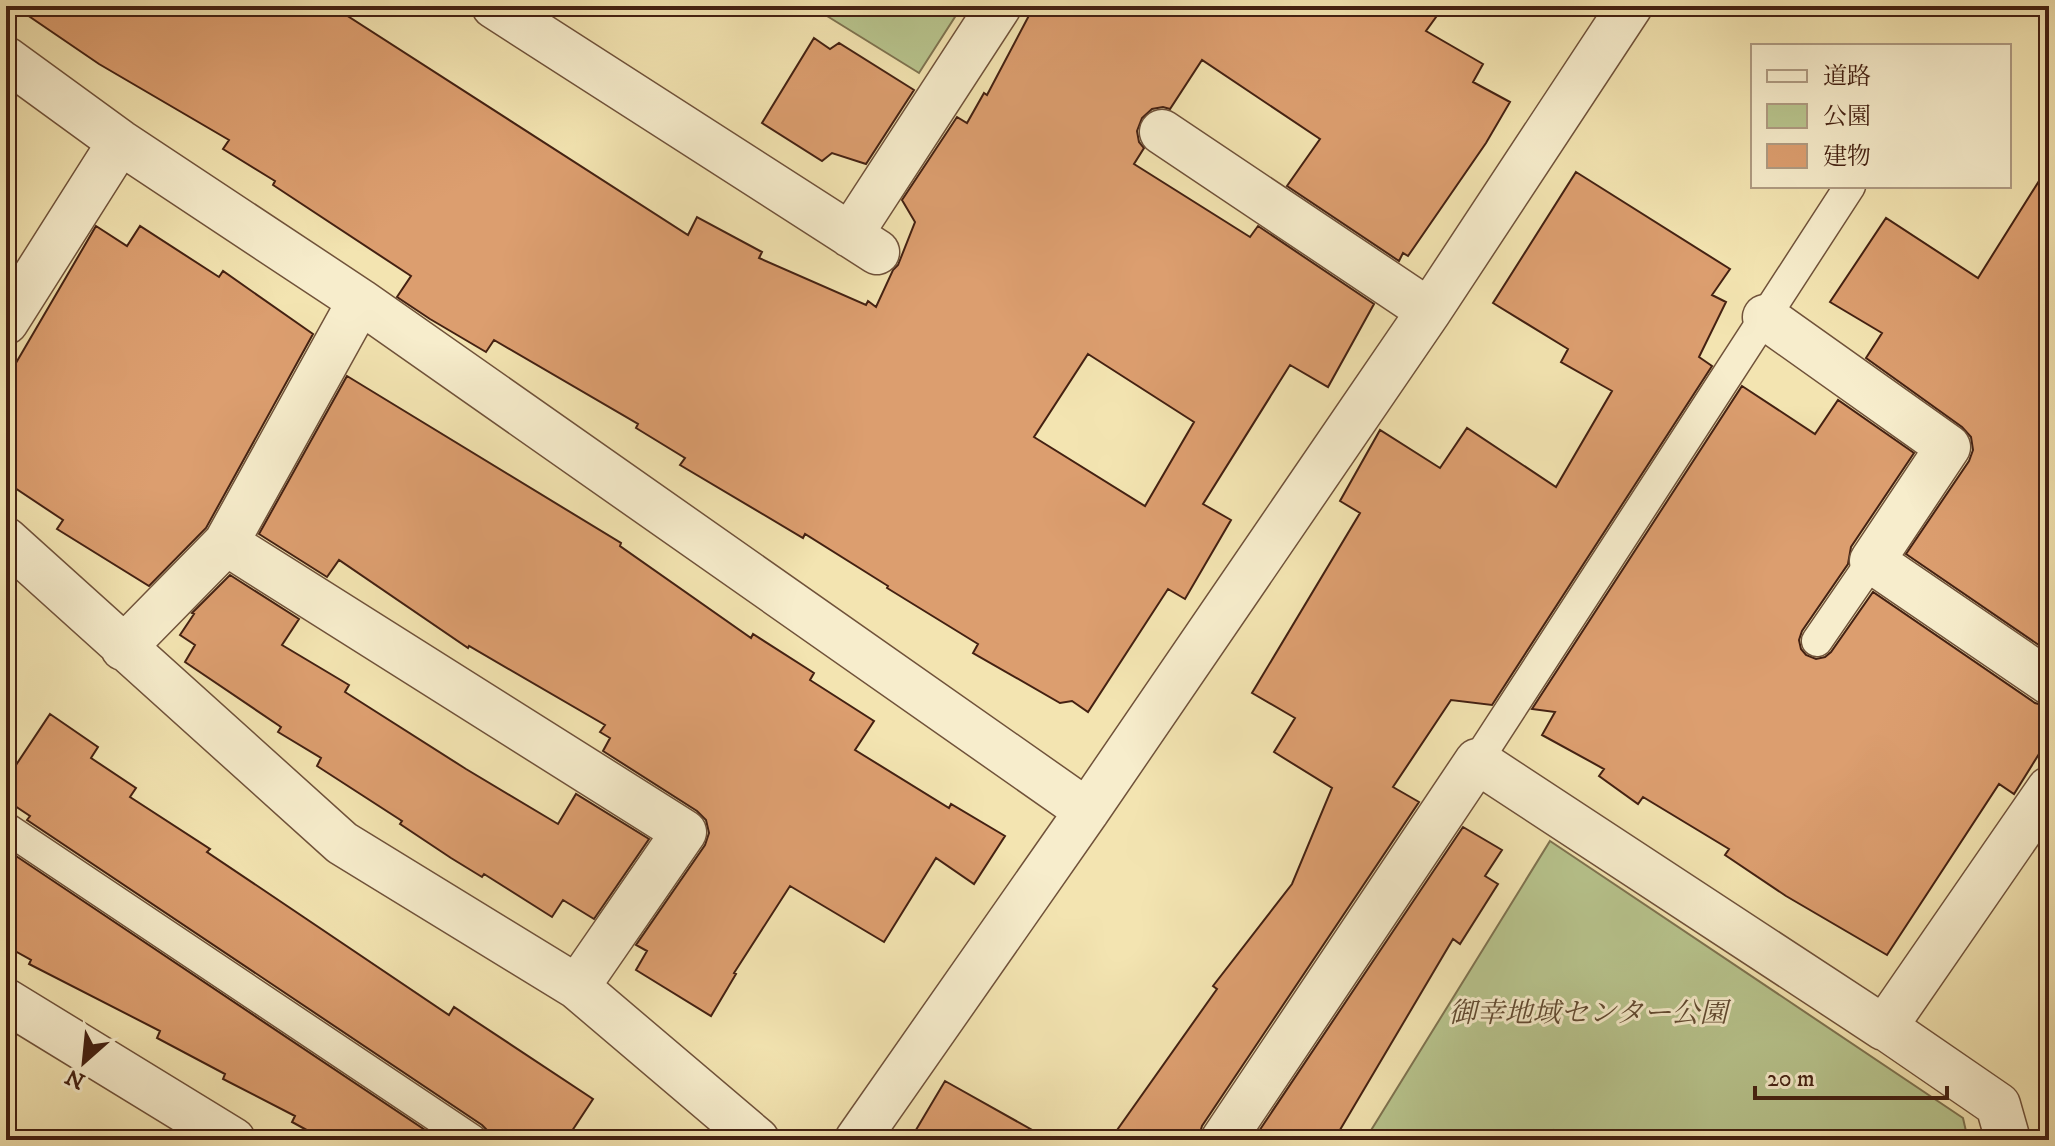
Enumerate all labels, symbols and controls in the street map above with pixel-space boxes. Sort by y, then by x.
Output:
legend [1751,44,2011,188]
text: 道路 [1823,62,1871,92]
text: 公園 [1823,102,1871,132]
text: 建物 [1823,142,1871,172]
park label: 御幸地域センター公園 [1449,996,1731,1031]
north arrow [44,1022,124,1102]
scale bar [1755,1050,1947,1100]
text: N [61,1062,90,1095]
text: 20 m [1767,1064,1815,1094]

